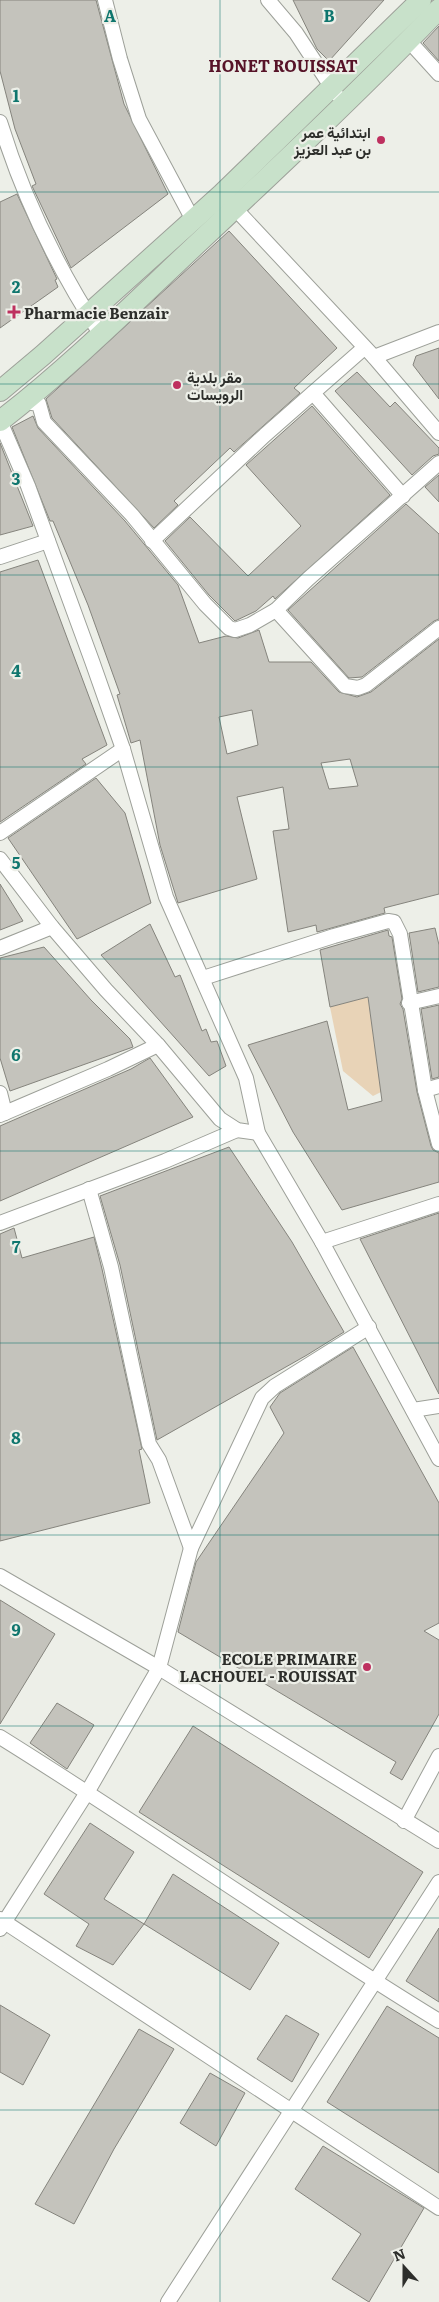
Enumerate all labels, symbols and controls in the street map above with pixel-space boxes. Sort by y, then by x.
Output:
text: A [104,3,116,27]
text: B [323,3,335,27]
district label: HONET ROUISSAT [208,53,358,77]
text: 1 [13,83,20,107]
place label: ابتدائية عمر بن عبد العزيز [293,120,371,160]
marker: ابتدائية عمر بن عبد العزيز [375,134,387,146]
text: 2 [12,274,21,298]
place label: Pharmacie Benzair [24,301,169,324]
marker: Pharmacie Benzair [8,306,20,318]
place label: مقر بلدية الرويسات [187,365,243,405]
marker: مقر بلدية الرويسات [171,379,183,391]
text: 3 [12,466,21,490]
text: 4 [11,658,21,682]
text: 5 [12,850,21,874]
text: 6 [11,1042,21,1066]
text: 7 [12,1234,21,1258]
text: 8 [11,1425,21,1449]
text: 9 [11,1617,21,1641]
place label: ECOLE PRIMAIRE LACHOUEL - ROUISSAT [179,1647,357,1687]
marker: ECOLE PRIMAIRE LACHOUEL - ROUISSAT [361,1661,373,1673]
north arrow [379,2242,429,2292]
text: N [390,2242,408,2265]

